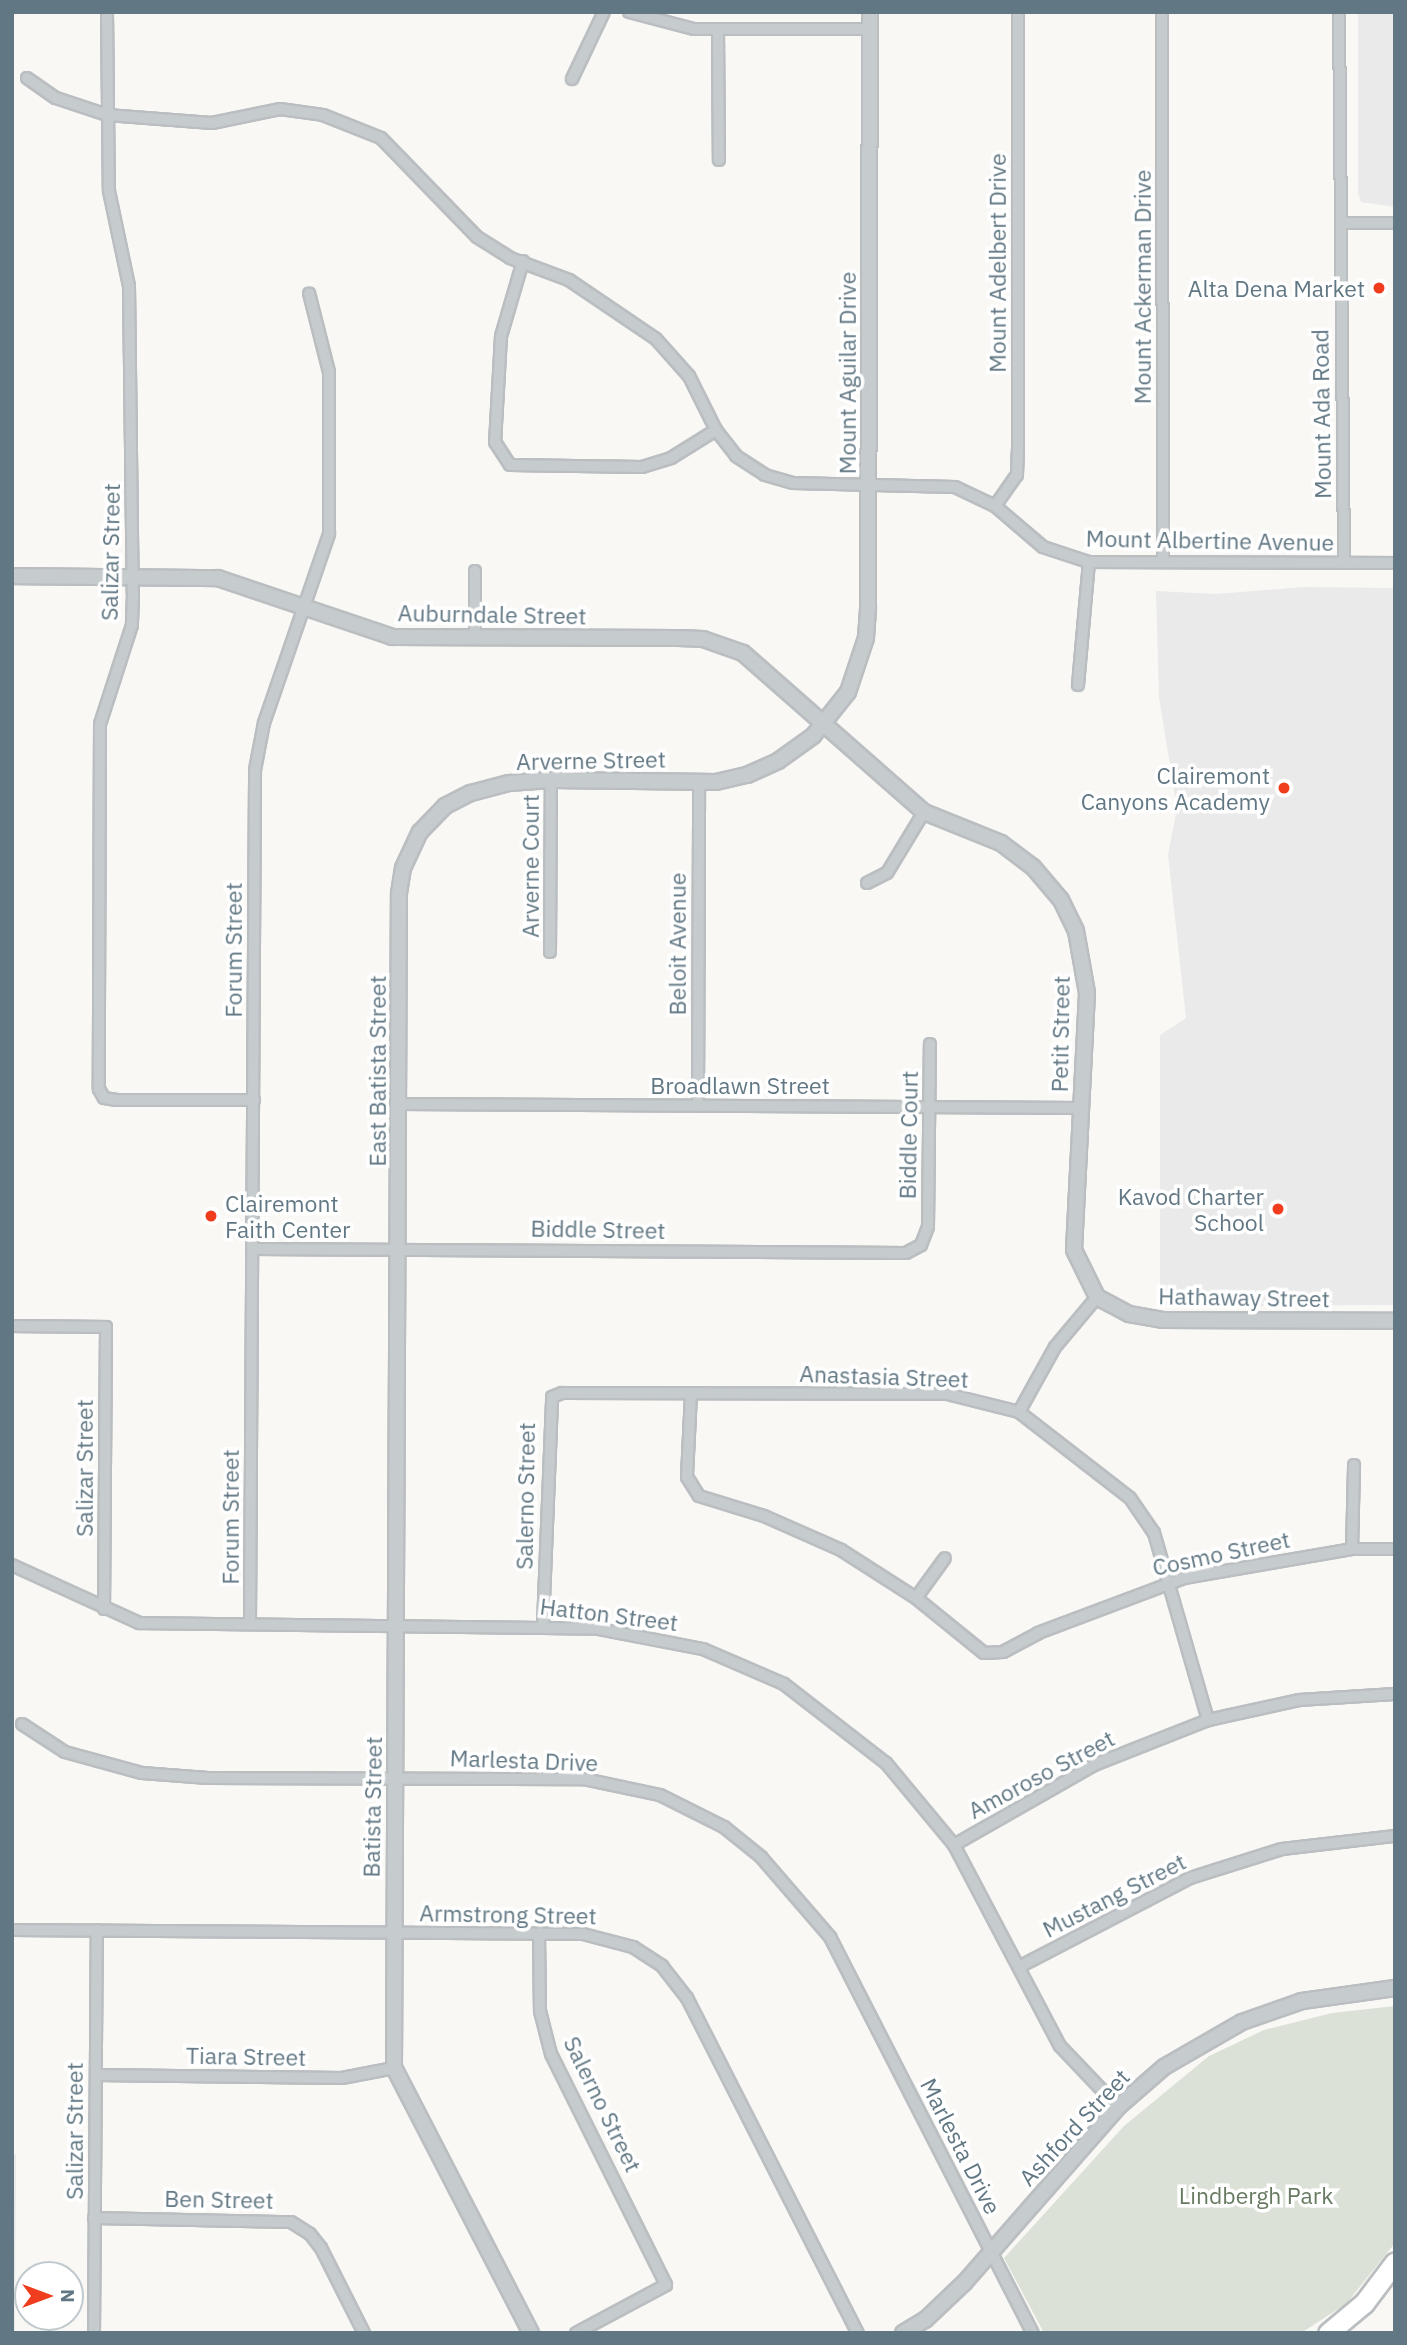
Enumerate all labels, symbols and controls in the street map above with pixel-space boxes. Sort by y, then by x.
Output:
street label: Mount Adelbert Drive [983,153,1011,373]
street label: Mount Ackerman Drive [1128,170,1156,404]
street label: Mount Aguilar Drive [833,272,861,474]
place label: Alta Dena Market [1188,274,1365,302]
marker: Alta Dena Market [1371,280,1387,296]
street label: Mount Ada Road [1306,329,1336,499]
street label: Salizar Street [95,483,125,621]
street label: Mount Albertine Avenue [1086,524,1334,556]
street label: Auburndale Street [397,599,587,629]
street label: Arverne Street [516,745,666,775]
place label: Clairemont Canyons Academy [1081,761,1270,815]
marker: Clairemont Canyons Academy [1276,780,1292,796]
street label: Arverne Court [516,794,544,938]
street label: Beloit Avenue [663,873,691,1015]
street label: Forum Street [219,882,247,1018]
street label: East Batista Street [363,975,391,1167]
street label: Petit Street [1045,976,1075,1092]
street label: Biddle Court [893,1070,923,1200]
street label: Broadlawn Street [650,1071,830,1099]
place label: Kavod Charter School [1118,1182,1264,1236]
place label: Clairemont Faith Center [225,1189,351,1243]
marker: Kavod Charter School [1270,1201,1286,1217]
marker: Clairemont Faith Center [203,1208,219,1224]
street label: Biddle Street [530,1214,666,1244]
street label: Hathaway Street [1158,1282,1330,1312]
street label: Anastasia Street [799,1359,969,1393]
street label: Salizar Street [70,1399,98,1537]
street label: Salerno Street [510,1422,540,1570]
street label: Forum Street [216,1449,244,1585]
street label: Cosmo Street [1150,1525,1292,1581]
street label: Hatton Street [538,1592,680,1636]
street label: Amoroso Street [963,1724,1119,1824]
street label: Batista Street [357,1736,387,1878]
street label: Marlesta Drive [449,1744,599,1776]
street label: Mustang Street [1038,1847,1190,1943]
street label: Armstrong Street [419,1899,597,1929]
street label: Salerno Street [558,2032,648,2176]
street label: Tiara Street [186,2041,306,2071]
street label: Salizar Street [60,2062,88,2200]
street label: Ashford Street [1013,2063,1135,2191]
street label: Marlesta Drive [915,2074,1007,2218]
park label: Lindbergh Park [1179,2181,1333,2209]
street label: Ben Street [164,2184,274,2214]
north arrow [14,2261,84,2331]
text: N [56,2289,80,2303]

